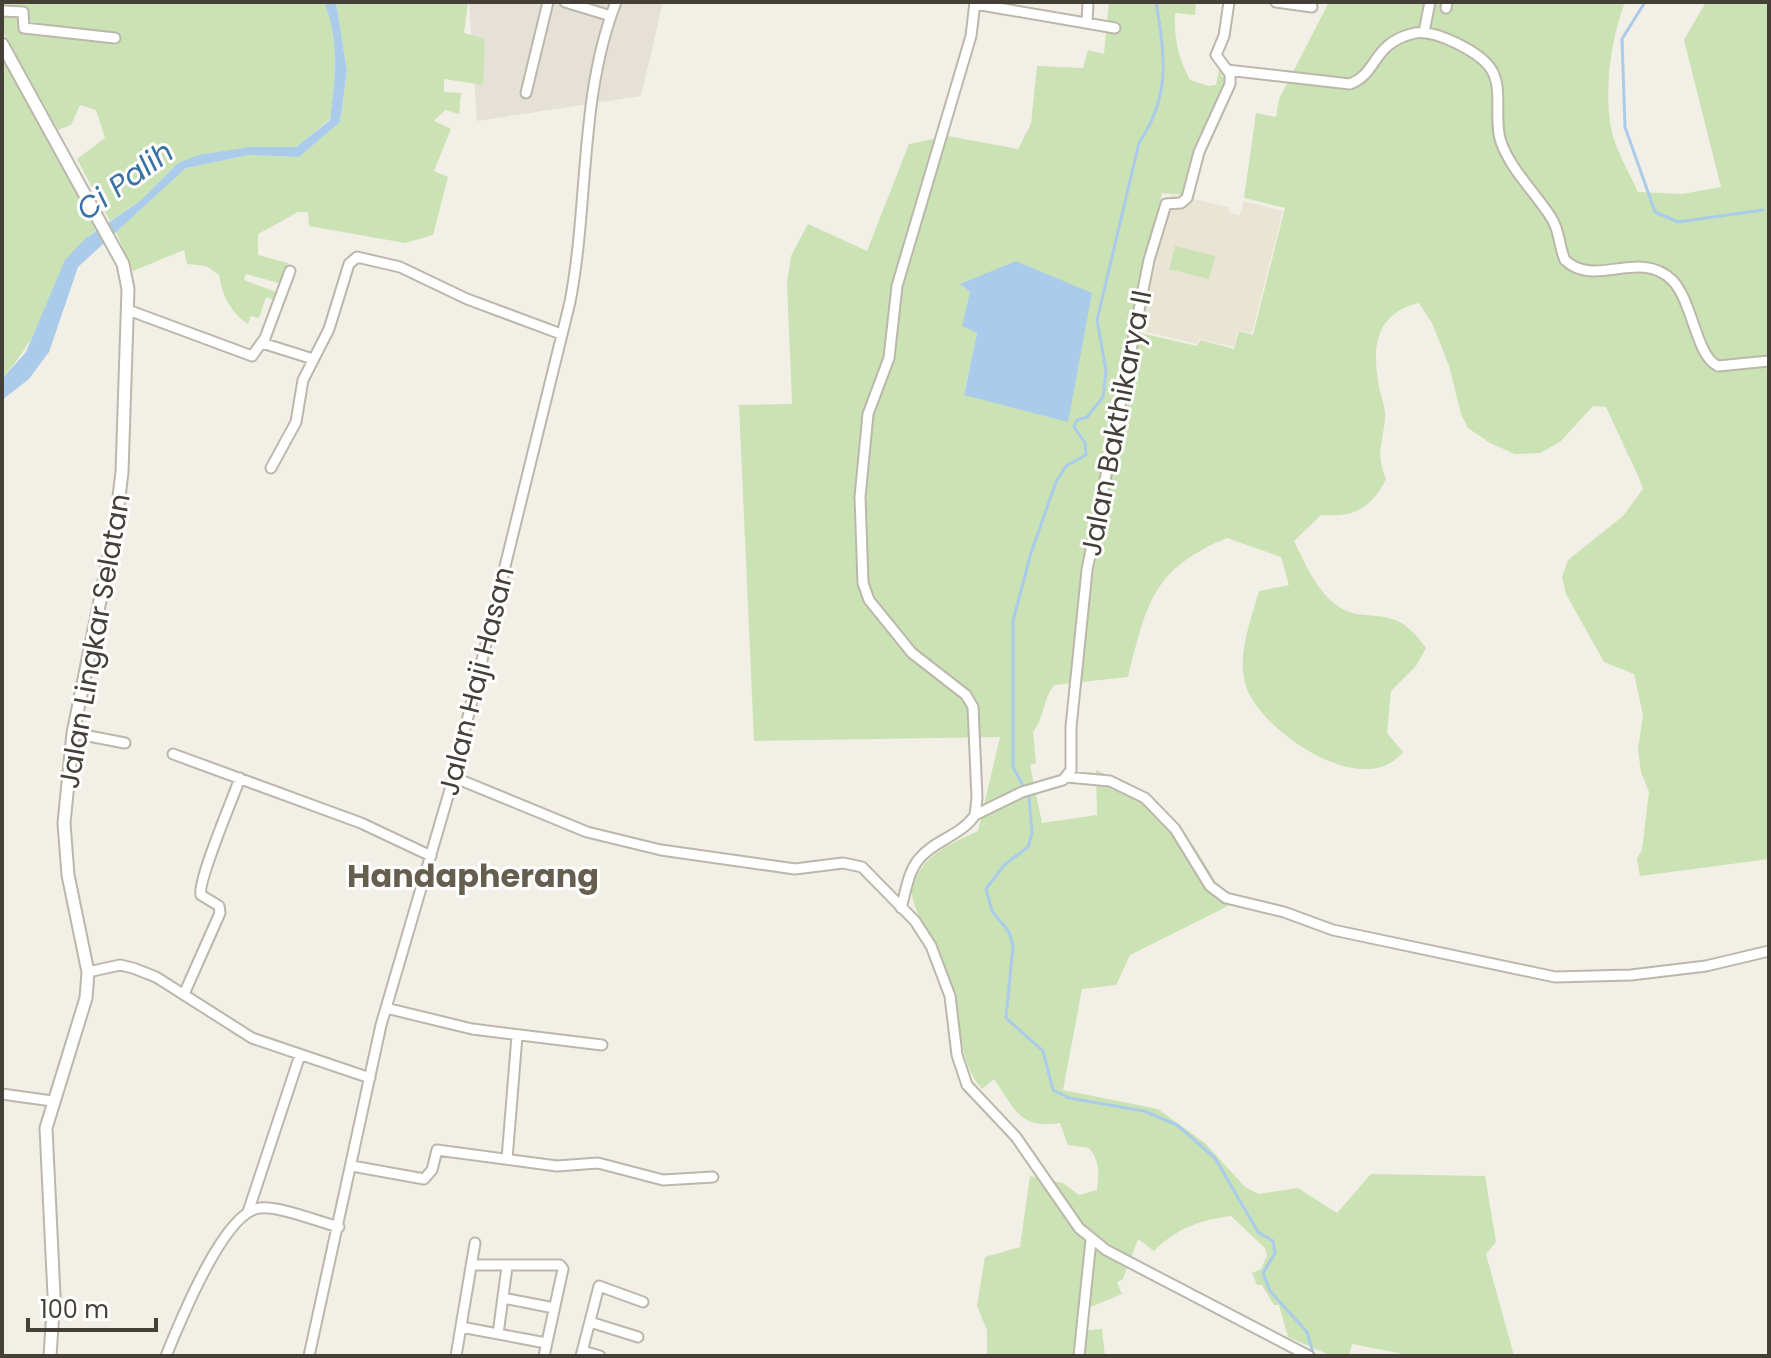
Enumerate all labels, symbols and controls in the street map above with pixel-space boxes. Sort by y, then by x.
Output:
water label: Ci Palih [67,131,182,231]
street label: Jalan Bakthikarya II [1072,287,1161,559]
street label: Jalan Lingkar Selatan [49,491,140,792]
street label: Jalan Haji Hasan [429,563,524,800]
district label: Handapherang [347,853,599,898]
scale bar [28,1282,156,1332]
text: 100 m [40,1293,109,1326]

